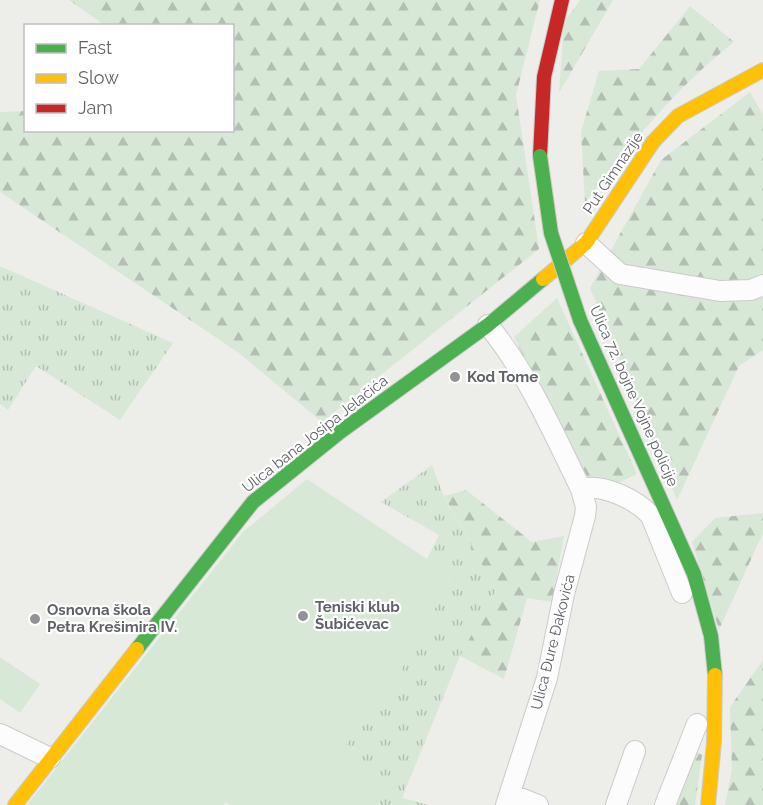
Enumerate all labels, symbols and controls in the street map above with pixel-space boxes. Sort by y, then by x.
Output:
legend [24,24,234,132]
text: Fast [78,37,112,58]
text: Slow [78,67,119,88]
text: Jam [78,97,113,118]
street label: Put Gimnazije [579,129,647,217]
street label: Ulica 72. bojne Vojne policije [586,303,682,489]
place label: Kod Tome [467,368,538,386]
marker: Kod Tome [448,370,462,384]
street label: Ulica bana Josipa Jelačića [239,371,391,497]
street label: Ulica Đure Đakovića [527,572,579,712]
place label: Teniski klub Šubićevac [315,598,400,633]
place label: Osnovna škola Petra Krešimira IV. [47,601,177,636]
marker: Teniski klub Šubićevac [296,609,310,623]
marker: Osnovna škola Petra Krešimira IV. [28,612,42,626]

